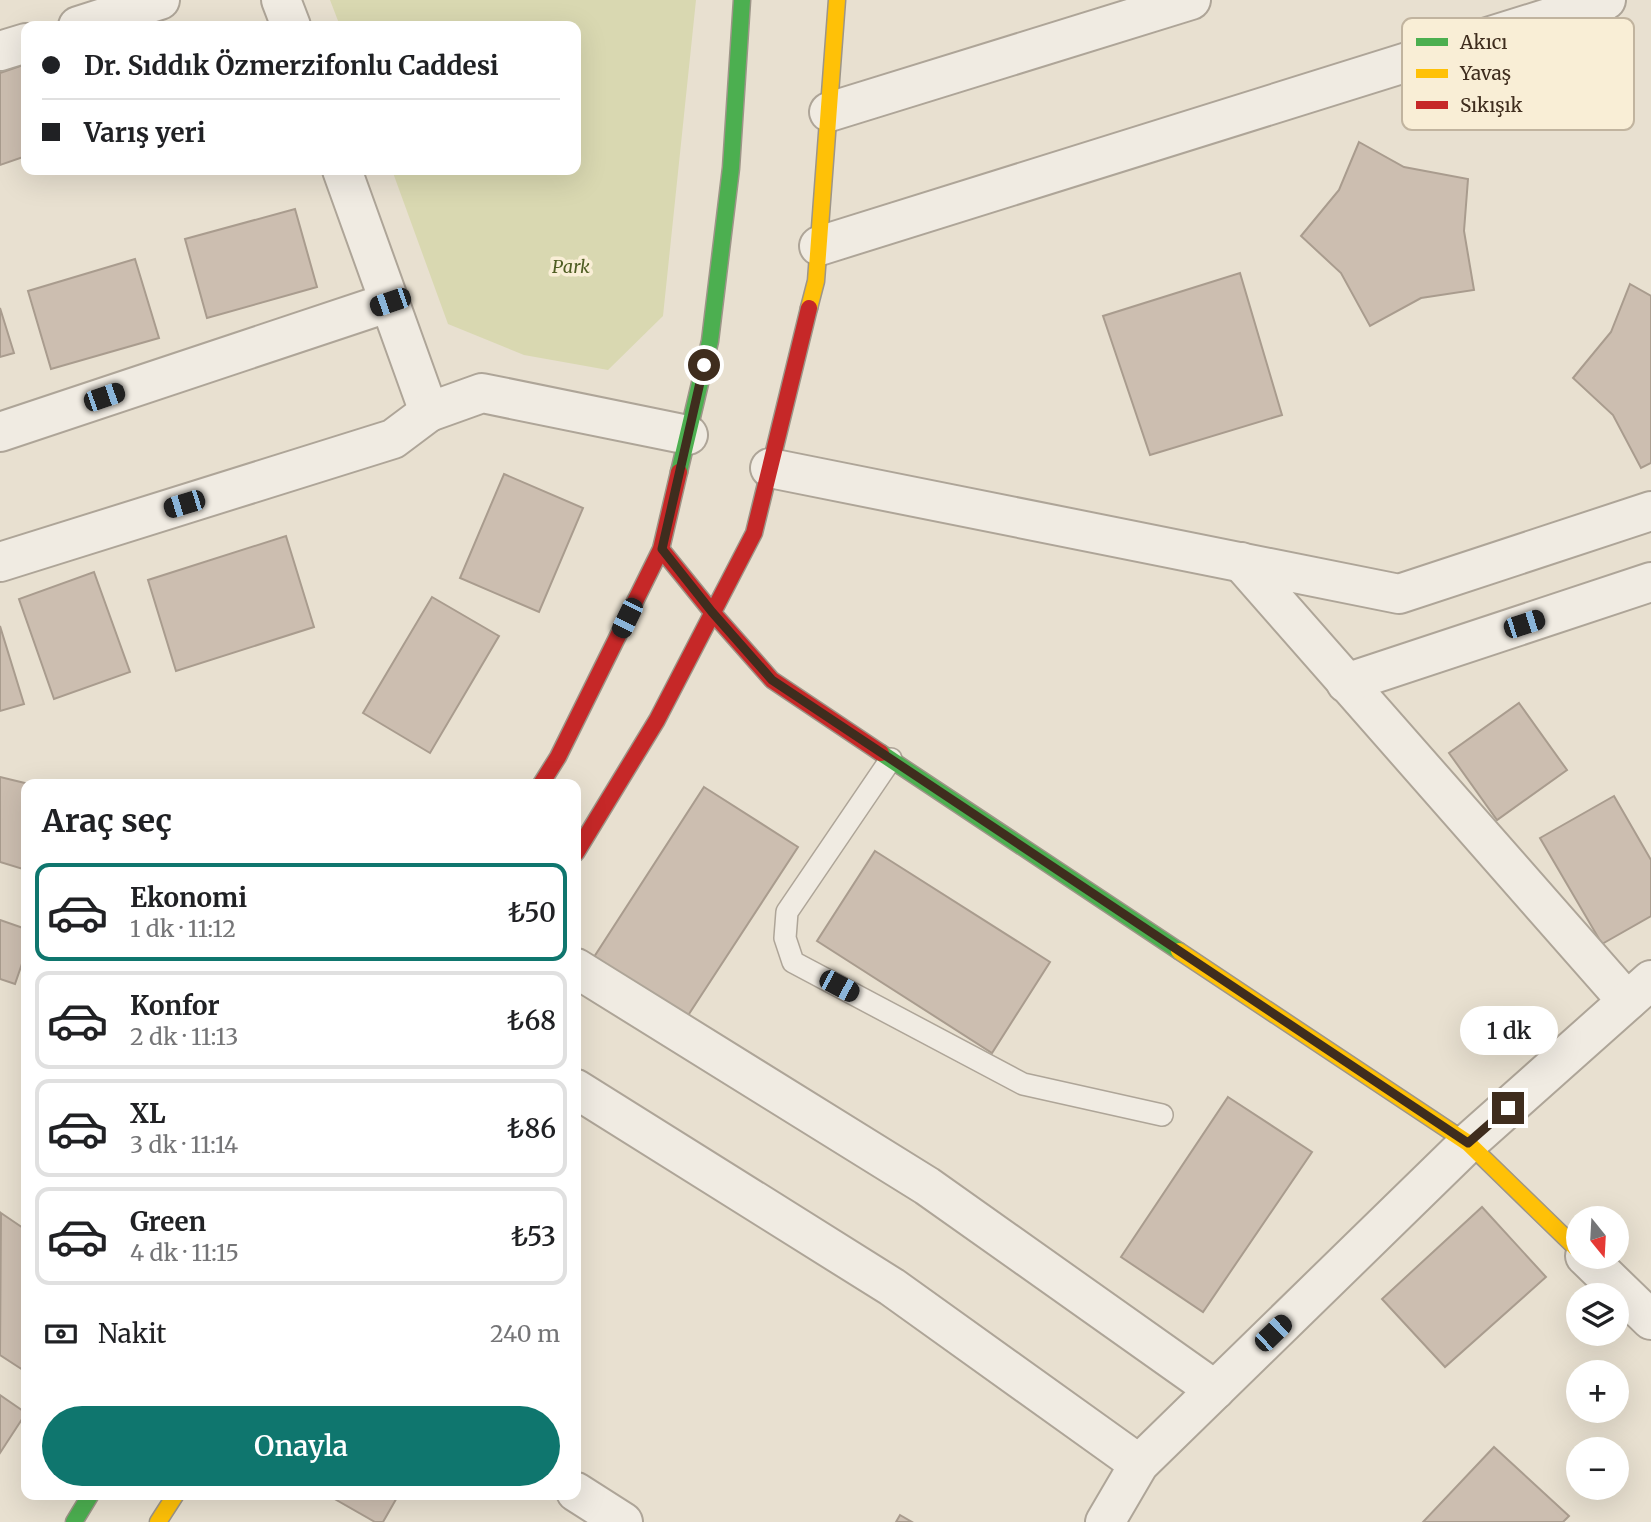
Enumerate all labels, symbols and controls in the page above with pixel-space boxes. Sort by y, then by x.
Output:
legend [1402,18,1634,130]
text: Akıcı [1459,30,1507,54]
text: Dr. Sıddık Özmerzifonlu Caddesi [84,49,499,82]
text: Yavaş [1459,61,1511,85]
text: Sıkışık [1460,93,1523,117]
text: Varış yeri [84,116,206,149]
park label: Park [552,255,590,278]
car [367,285,414,319]
route start [688,349,720,381]
car [81,380,128,414]
car [161,488,208,520]
car [609,595,646,641]
car [1501,608,1548,640]
text: Araç seç [42,801,172,841]
icon: car [46,881,109,944]
text: Ekonomi [130,881,247,914]
text: ₺50 [508,896,556,929]
text: 1 dk · 11:12 [130,914,236,943]
car [816,967,863,1005]
icon: car [46,989,109,1052]
text: Konfor [130,989,220,1022]
text: ₺68 [507,1004,556,1037]
callout: 1 dk [1459,1006,1557,1056]
text: 1 dk [1487,1016,1531,1045]
text: 2 dk · 11:13 [130,1022,238,1051]
route end [1492,1092,1524,1124]
icon: car [46,1097,109,1160]
text: XL [130,1097,166,1130]
text: ₺86 [507,1112,556,1145]
text: 3 dk · 11:14 [130,1130,238,1159]
icon: car [46,1205,109,1268]
text: Green [130,1205,206,1238]
north arrow [1566,1206,1629,1269]
map controls [1566,1206,1629,1500]
text: ₺53 [511,1220,556,1253]
text: 4 dk · 11:15 [130,1238,239,1267]
button: layers [1566,1283,1629,1346]
car [1251,1311,1296,1355]
icon: cash [42,1315,80,1353]
text: Nakit [98,1317,167,1350]
text: 240 m [490,1319,560,1348]
button: + [1566,1360,1629,1423]
button: Onayla [42,1406,560,1486]
button: − [1566,1437,1629,1500]

